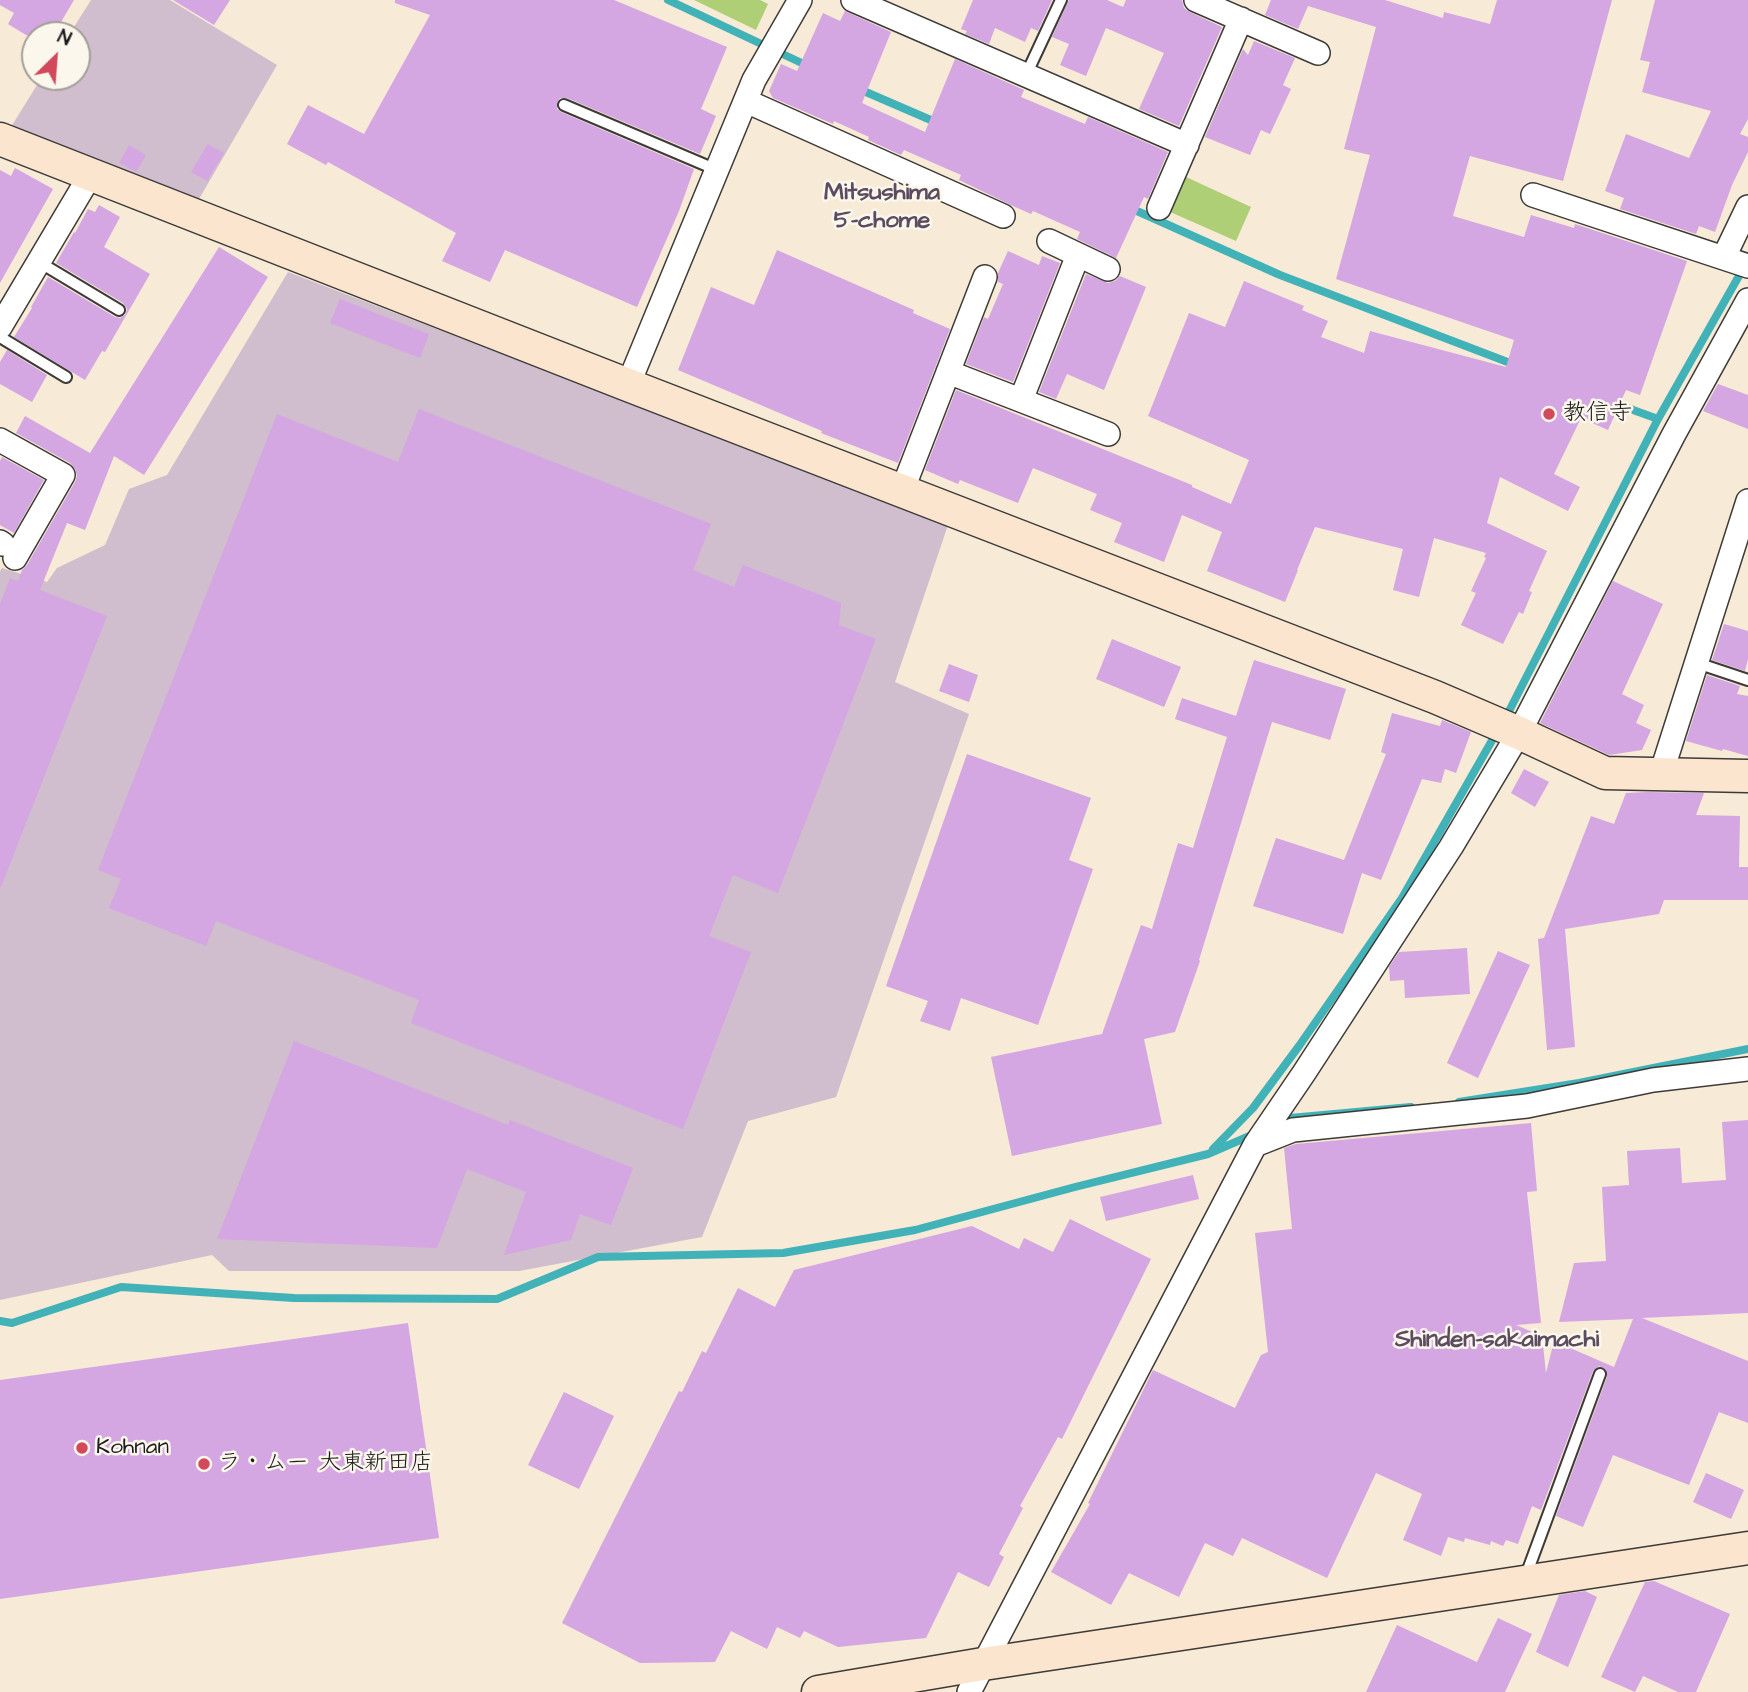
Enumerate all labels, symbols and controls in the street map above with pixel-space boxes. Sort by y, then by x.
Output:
north arrow [21,21,91,91]
text: N [53,24,75,53]
district label: Mitsushima 5-chome [824,180,940,236]
place label: 教信寺 [1563,400,1632,428]
marker: 教信寺 [1541,406,1557,422]
district label: Shinden-sakaimachi [1395,1327,1599,1355]
place label: Kohnan [96,1434,169,1462]
marker: Kohnan [74,1440,90,1456]
place label: ラ・ムー 大東新田店 [218,1450,433,1478]
marker: ラ・ムー 大東新田店 [196,1456,212,1472]

